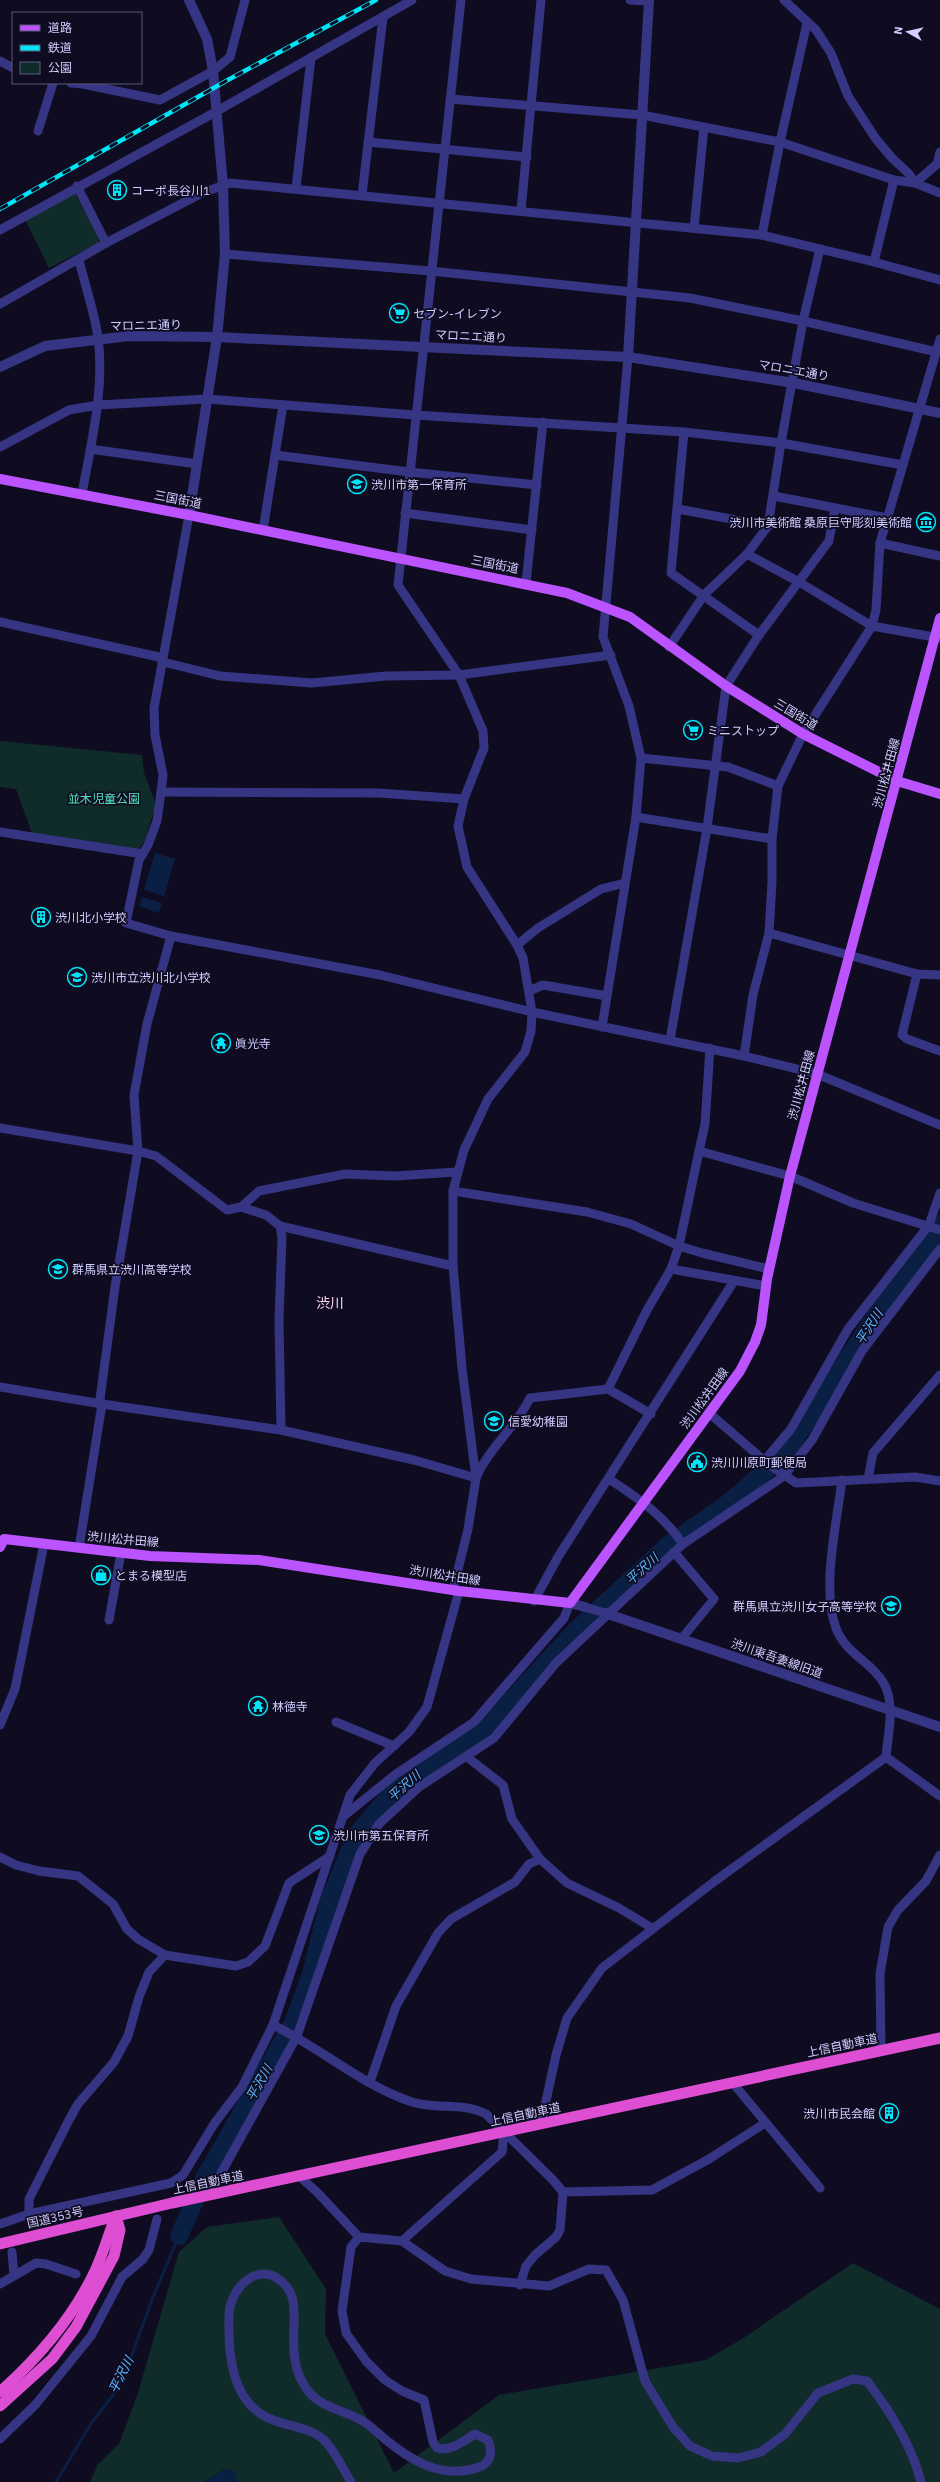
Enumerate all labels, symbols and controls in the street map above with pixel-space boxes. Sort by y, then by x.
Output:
legend [12,12,142,84]
north arrow [888,12,928,52]
text: 道路 [48,20,72,35]
text: N [891,26,906,36]
text: 鉄道 [48,40,72,55]
text: 公園 [48,60,72,75]
building icon: コーポ長谷川1 [106,179,128,201]
place label: コーポ長谷川1 [131,183,210,198]
supermarket icon: セブン-イレブン [388,302,410,324]
place label: セブン-イレブン [413,306,502,321]
street label: マロニエ通り [110,317,182,333]
street label: マロニエ通り [435,327,507,345]
street label: マロニエ通り [757,356,831,384]
school or university icon: 渋川市第一保育所 [346,473,368,495]
place label: 渋川市第一保育所 [371,477,467,492]
street label: 三国街道 [153,487,203,511]
museum icon: 渋川市美術館 桑原巨守彫刻美術館 [915,511,937,533]
place label: 渋川市美術館 桑原巨守彫刻美術館 [729,515,912,530]
street label: 三国街道 [470,552,520,576]
street label: 三国街道 [772,695,820,733]
supermarket icon: ミニストップ [682,719,704,741]
place label: ミニストップ [707,723,779,738]
street label: 渋川松井田線 [869,736,903,810]
park label: 並木児童公園 [68,791,140,806]
building icon: 渋川北小学校 [30,906,52,928]
place label: 渋川北小学校 [55,910,127,925]
school or university icon: 渋川市立渋川北小学校 [66,966,88,988]
place label: 渋川市立渋川北小学校 [91,970,211,985]
temple icon: 眞光寺 [210,1032,232,1054]
place label: 眞光寺 [235,1036,271,1051]
street label: 渋川松井田線 [784,1048,818,1122]
school or university icon: 群馬県立渋川高等学校 [47,1258,69,1280]
place label: 群馬県立渋川高等学校 [72,1262,192,1277]
district label: 渋川 [316,1294,344,1312]
water label: 平沢川 [851,1304,888,1348]
street label: 渋川松井田線 [677,1364,731,1432]
school or university icon: 信愛幼稚園 [483,1410,505,1432]
place label: 信愛幼稚園 [508,1414,568,1429]
public building icon: 渋川川原町郵便局 [686,1451,708,1473]
place label: 渋川川原町郵便局 [711,1455,807,1470]
street label: 渋川松井田線 [86,1528,160,1550]
water label: 平沢川 [622,1548,664,1588]
street label: 渋川松井田線 [408,1562,482,1588]
shop icon: とまる模型店 [90,1564,112,1586]
place label: とまる模型店 [115,1568,187,1583]
school or university icon: 群馬県立渋川女子高等学校 [880,1595,902,1617]
place label: 群馬県立渋川女子高等学校 [733,1599,877,1614]
street label: 渋川東吾妻線旧道 [729,1635,825,1681]
temple icon: 林徳寺 [247,1695,269,1717]
place label: 林徳寺 [272,1699,308,1714]
water label: 平沢川 [384,1765,426,1805]
school or university icon: 渋川市第五保育所 [308,1824,330,1846]
place label: 渋川市第五保育所 [333,1828,429,1843]
street label: 上信自動車道 [805,2030,879,2060]
water label: 平沢川 [242,2060,277,2104]
street label: 上信自動車道 [488,2099,562,2129]
building icon: 渋川市民会館 [878,2102,900,2124]
place label: 渋川市民会館 [803,2106,875,2121]
street label: 上信自動車道 [171,2167,245,2197]
street label: 国道353号 [25,2203,85,2231]
water label: 平沢川 [105,2352,138,2396]

